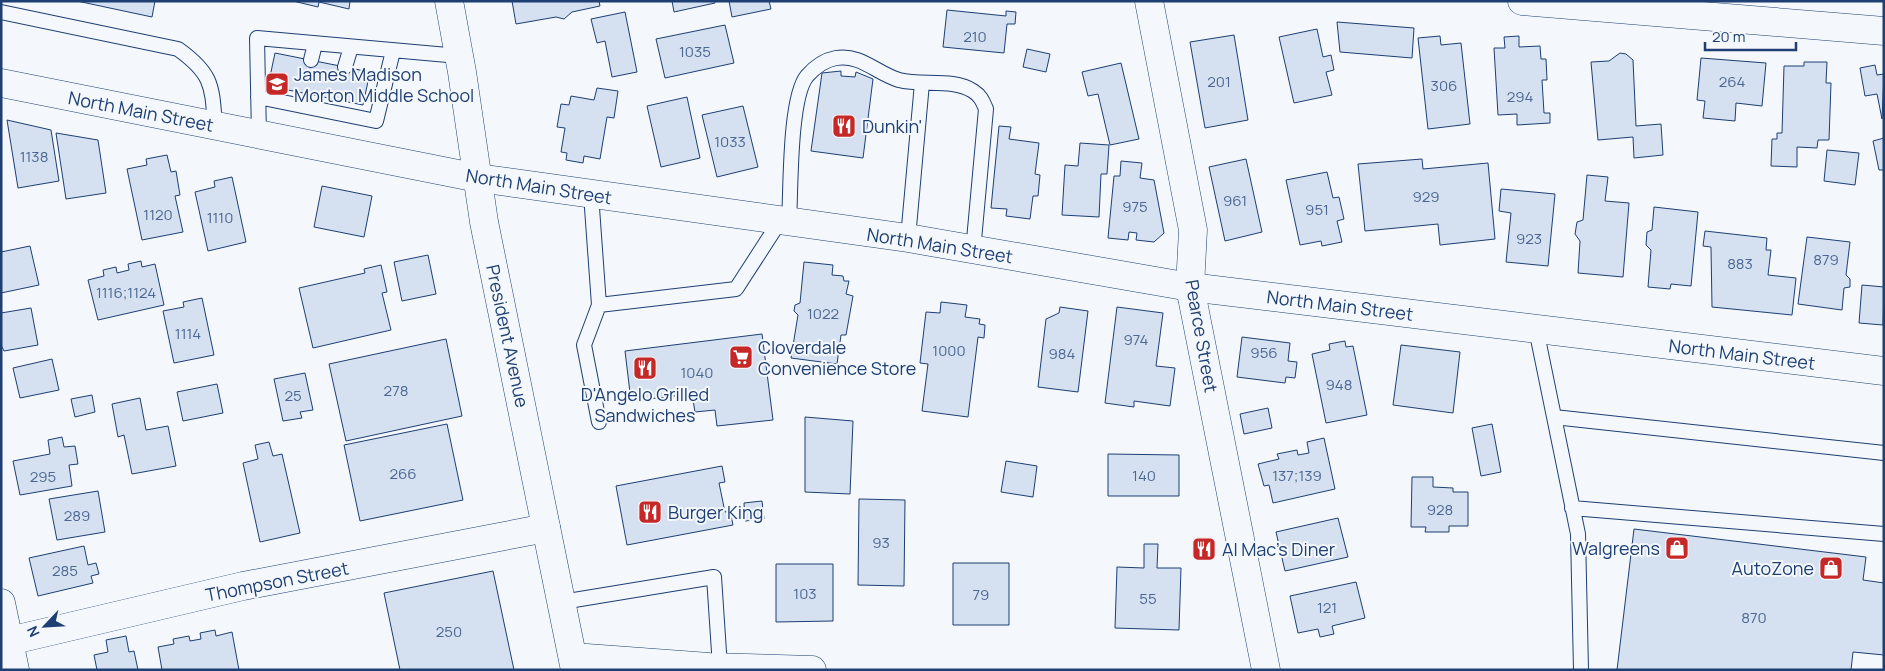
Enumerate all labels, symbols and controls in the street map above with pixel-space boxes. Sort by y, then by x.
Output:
scale bar [1705,20,1796,52]
house number: 210 [963,26,987,47]
text: 20 m [1712,26,1745,47]
house number: 1035 [679,41,711,62]
place label: James Madison Morton Middle School [294,62,474,107]
school or university icon: James Madison Morton Middle School [264,71,290,97]
house number: 201 [1207,71,1231,92]
house number: 264 [1719,71,1746,92]
house number: 306 [1431,75,1457,96]
street label: North Main Street [66,85,216,137]
house number: 294 [1507,86,1534,107]
restaurant icon: Dunkin' [831,113,857,139]
place label: Dunkin' [862,114,922,138]
house number: 1033 [714,131,746,152]
house number: 1138 [20,146,48,167]
street label: North Main Street [464,163,614,209]
house number: 929 [1412,186,1440,207]
house number: 961 [1223,190,1247,211]
house number: 975 [1122,196,1148,217]
house number: 951 [1305,199,1329,220]
house number: 1120 [143,204,173,225]
house number: 1110 [207,207,233,228]
street label: North Main Street [865,222,1015,268]
house number: 923 [1516,228,1542,249]
house number: 879 [1813,249,1839,270]
house number: 883 [1727,253,1753,274]
street label: President Avenue [481,262,535,410]
street label: Pearce Street [1180,278,1224,394]
house number: 1116;1124 [96,282,156,303]
street label: North Main Street [1265,284,1415,326]
house number: 1022 [807,303,839,324]
house number: 1114 [175,323,201,344]
house number: 974 [1124,329,1149,350]
street label: North Main Street [1667,333,1817,375]
place label: Cloverdale Convenience Store [758,335,916,380]
house number: 1000 [932,340,966,361]
house number: 956 [1250,342,1278,363]
house number: 984 [1049,343,1076,364]
supermarket icon: Cloverdale Convenience Store [728,344,754,370]
restaurant icon: D'Angelo Grilled Sandwiches [632,355,658,381]
house number: 1040 [681,362,714,383]
house number: 948 [1326,374,1352,395]
house number: 278 [384,380,408,401]
place label: D'Angelo Grilled Sandwiches [581,382,709,427]
house number: 25 [284,385,302,406]
house number: 266 [389,463,417,484]
house number: 140 [1132,465,1156,486]
house number: 137;139 [1272,465,1322,486]
house number: 295 [30,466,56,487]
restaurant icon: Burger King [637,499,663,525]
house number: 928 [1427,499,1453,520]
place label: Burger King [668,500,763,524]
house number: 289 [64,505,90,526]
house number: 93 [872,532,890,553]
shop icon: Walgreens [1664,535,1690,561]
restaurant icon: Al Mac's Diner [1191,536,1217,562]
place label: Walgreens [1572,536,1660,560]
place label: Al Mac's Diner [1222,537,1336,561]
street label: Thompson Street [203,555,351,607]
shop icon: AutoZone [1818,555,1844,581]
place label: AutoZone [1732,556,1814,580]
house number: 285 [52,560,78,581]
house number: 103 [793,583,817,604]
house number: 79 [973,584,989,605]
house number: 55 [1139,588,1157,609]
house number: 121 [1317,597,1337,618]
north arrow [20,601,70,651]
house number: 870 [1741,607,1767,628]
house number: 250 [436,621,462,642]
text: N [22,623,44,640]

